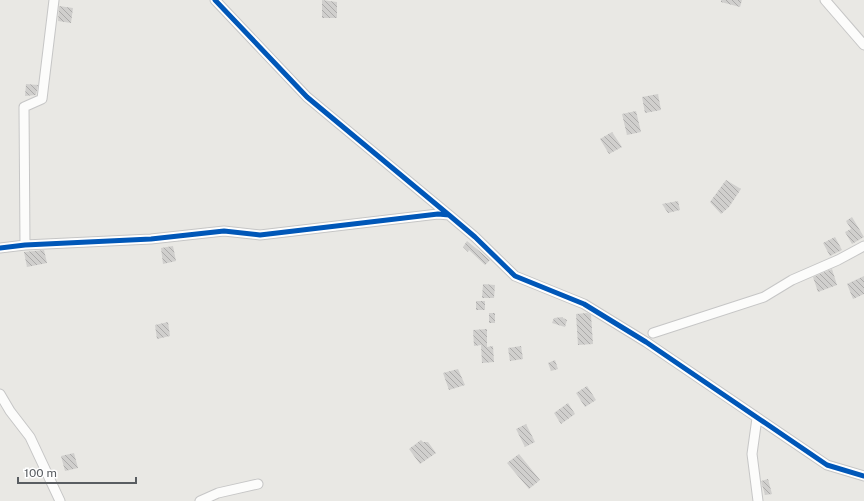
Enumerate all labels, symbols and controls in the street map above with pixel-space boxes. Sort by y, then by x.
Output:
scale bar [18,459,136,485]
text: 100 m [24,466,57,480]

